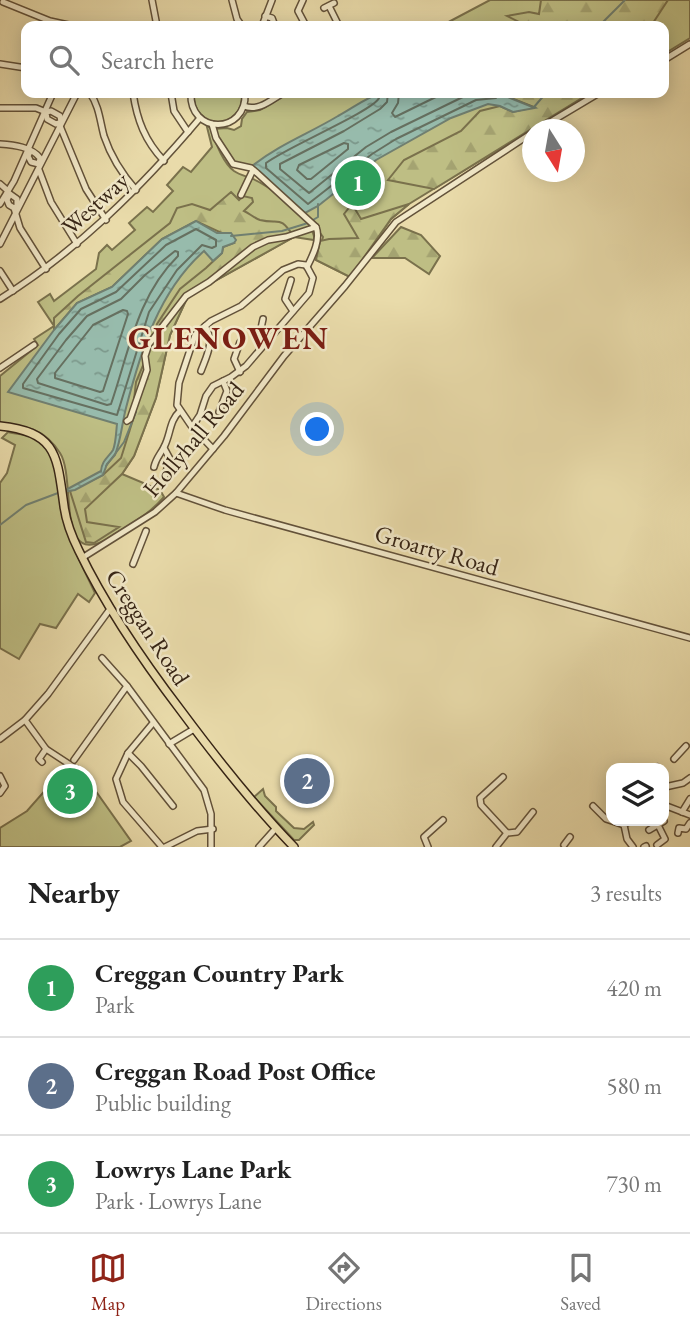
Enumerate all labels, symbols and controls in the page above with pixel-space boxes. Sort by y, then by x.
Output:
search box [21,21,669,98]
icon: search [45,41,83,79]
text: Search here [101,43,214,77]
north arrow [522,119,585,182]
pin: 1 [335,157,381,209]
street label: Westway [55,164,136,241]
district label: GLENOWEN [128,317,330,359]
street label: Hollyhall Road [136,374,251,503]
your location [300,412,334,446]
street label: Groarty Road [371,518,503,583]
street label: Creggan Road [99,563,198,692]
pin: 2 [284,755,330,807]
map controls [606,763,669,826]
button: layers [606,763,669,826]
pin: 3 [47,765,93,817]
text: Nearby [28,873,120,912]
text: 3 results [590,878,662,908]
text: Creggan Country Park [95,956,344,990]
text: 1 [45,973,57,1003]
text: 420 m [606,973,662,1003]
text: Park [95,990,134,1020]
text: Creggan Road Post Office [95,1054,376,1088]
text: 2 [45,1071,57,1101]
text: 580 m [606,1071,662,1101]
text: Public building [95,1088,231,1118]
text: Lowrys Lane Park [95,1152,291,1186]
text: 3 [45,1169,57,1199]
text: 730 m [606,1169,662,1199]
text: Park · Lowrys Lane [95,1186,262,1216]
tab: Map [89,1249,127,1316]
tab: Directions [305,1249,382,1316]
tab: Saved [560,1249,601,1316]

